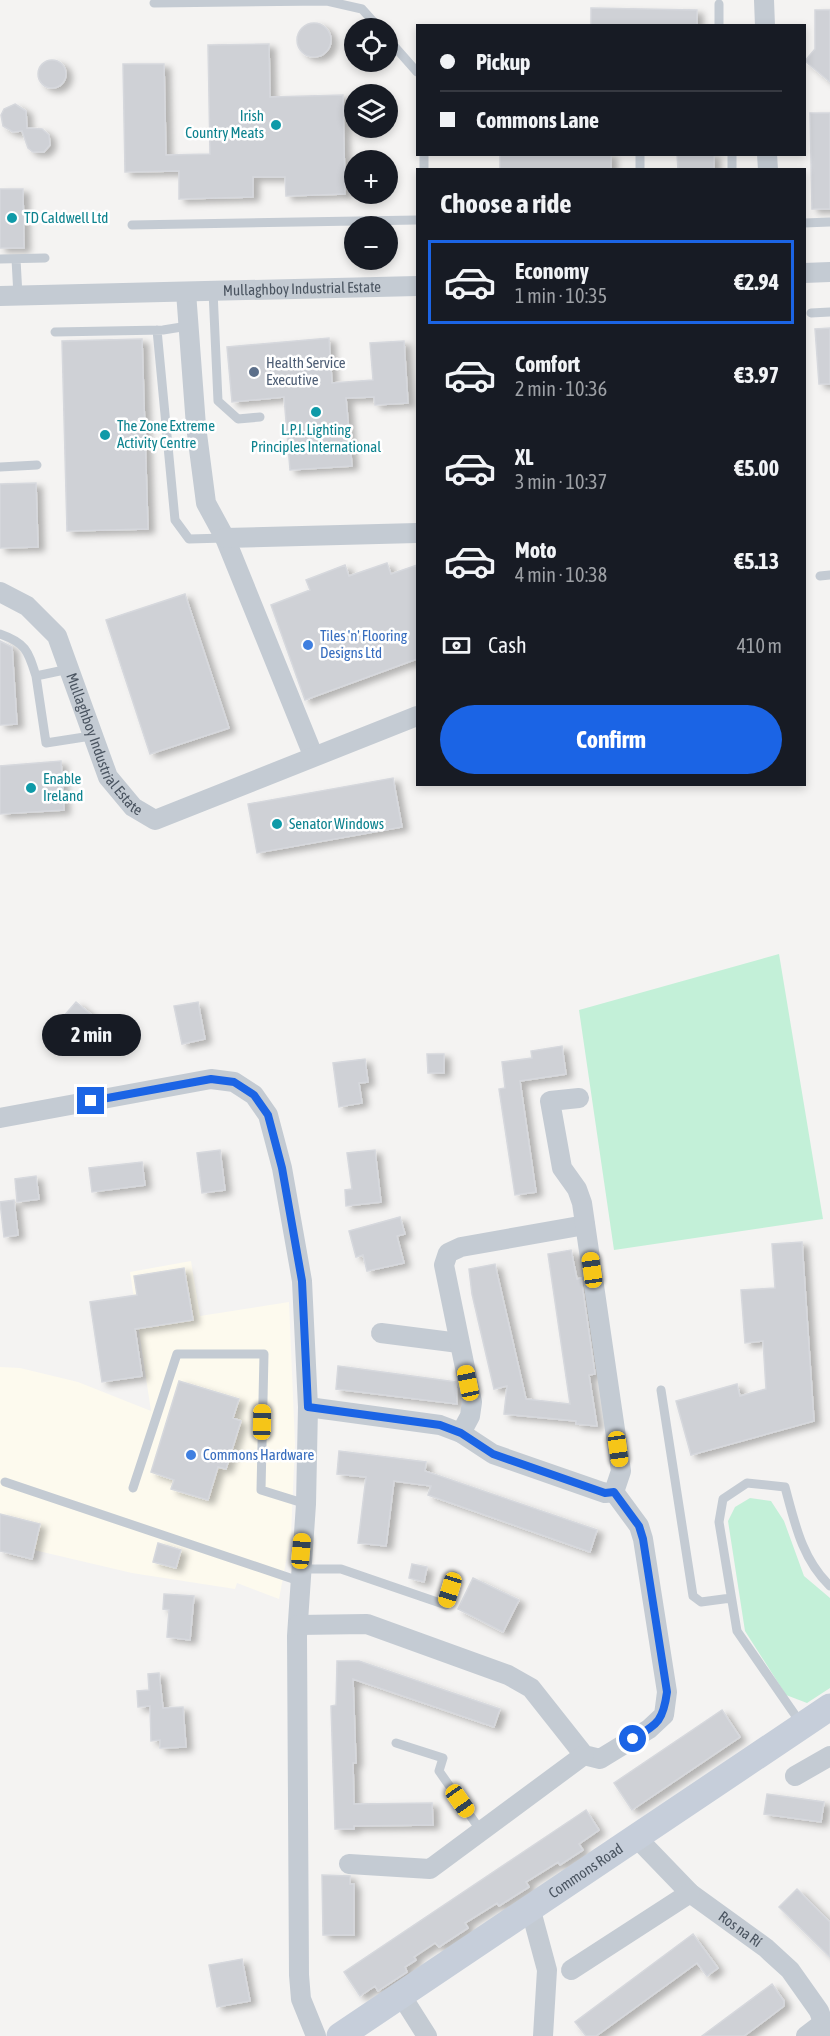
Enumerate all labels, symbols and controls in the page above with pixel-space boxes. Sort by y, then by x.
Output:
map controls [344,18,398,270]
button: locate [344,18,398,72]
text: Pickup [476,49,531,75]
button: layers [344,84,398,138]
place label: Irish Country Meats [185,107,264,141]
text: Commons Lane [476,107,599,133]
marker: Irish Country Meats [269,118,283,132]
button: + [344,150,398,204]
text: Choose a ride [440,188,572,219]
place label: TD Caldwell Ltd [24,209,108,226]
marker: TD Caldwell Ltd [5,211,19,225]
button: − [344,216,398,270]
icon: car [443,255,497,309]
text: Economy [515,258,589,284]
text: €2.94 [734,269,779,295]
street label: Mullaghboy Industrial Estate [223,278,381,299]
text: 1 min · 10:35 [515,284,607,307]
icon: car [443,348,497,402]
text: Comfort [515,351,580,377]
place label: Health Service Executive [266,354,346,388]
text: €3.97 [734,362,779,388]
marker: Health Service Executive [247,365,261,379]
text: 2 min · 10:36 [515,377,607,400]
marker: L.P.I. Lighting Principles International [309,405,323,419]
place label: The Zone Extreme Activity Centre [117,417,215,451]
place label: L.P.I. Lighting Principles International [251,421,381,455]
marker: The Zone Extreme Activity Centre [98,428,112,442]
icon: car [443,441,497,495]
text: XL [515,444,533,470]
text: €5.00 [734,455,779,481]
text: 3 min · 10:37 [515,470,607,493]
icon: car [443,534,497,588]
text: Moto [515,537,557,563]
text: €5.13 [734,548,779,574]
text: 4 min · 10:38 [515,563,607,586]
place label: Tiles 'n' Flooring Designs Ltd [320,627,408,661]
icon: cash [440,629,473,662]
text: Cash [488,632,527,658]
text: 410 m [737,634,782,657]
marker: Tiles 'n' Flooring Designs Ltd [301,638,315,652]
street label: Mullaghboy Industrial Estate [63,671,146,819]
button: Confirm [440,705,782,774]
place label: Enable Ireland [43,770,83,804]
marker: Enable Ireland [24,781,38,795]
place label: Senator Windows [289,815,384,832]
marker: Senator Windows [270,817,284,831]
callout: 2 min [42,1014,140,1056]
text: 2 min [71,1023,112,1046]
route end [77,1087,104,1114]
car [581,1251,603,1289]
car [455,1364,481,1402]
car [253,1404,271,1440]
car [607,1430,629,1468]
place label: Commons Hardware [203,1446,315,1463]
marker: Commons Hardware [184,1448,198,1462]
car [290,1532,312,1570]
car [436,1570,464,1610]
route start [619,1725,646,1752]
car [442,1781,478,1821]
street label: Commons Road [545,1840,626,1902]
street label: Ros na Rí [715,1908,766,1950]

